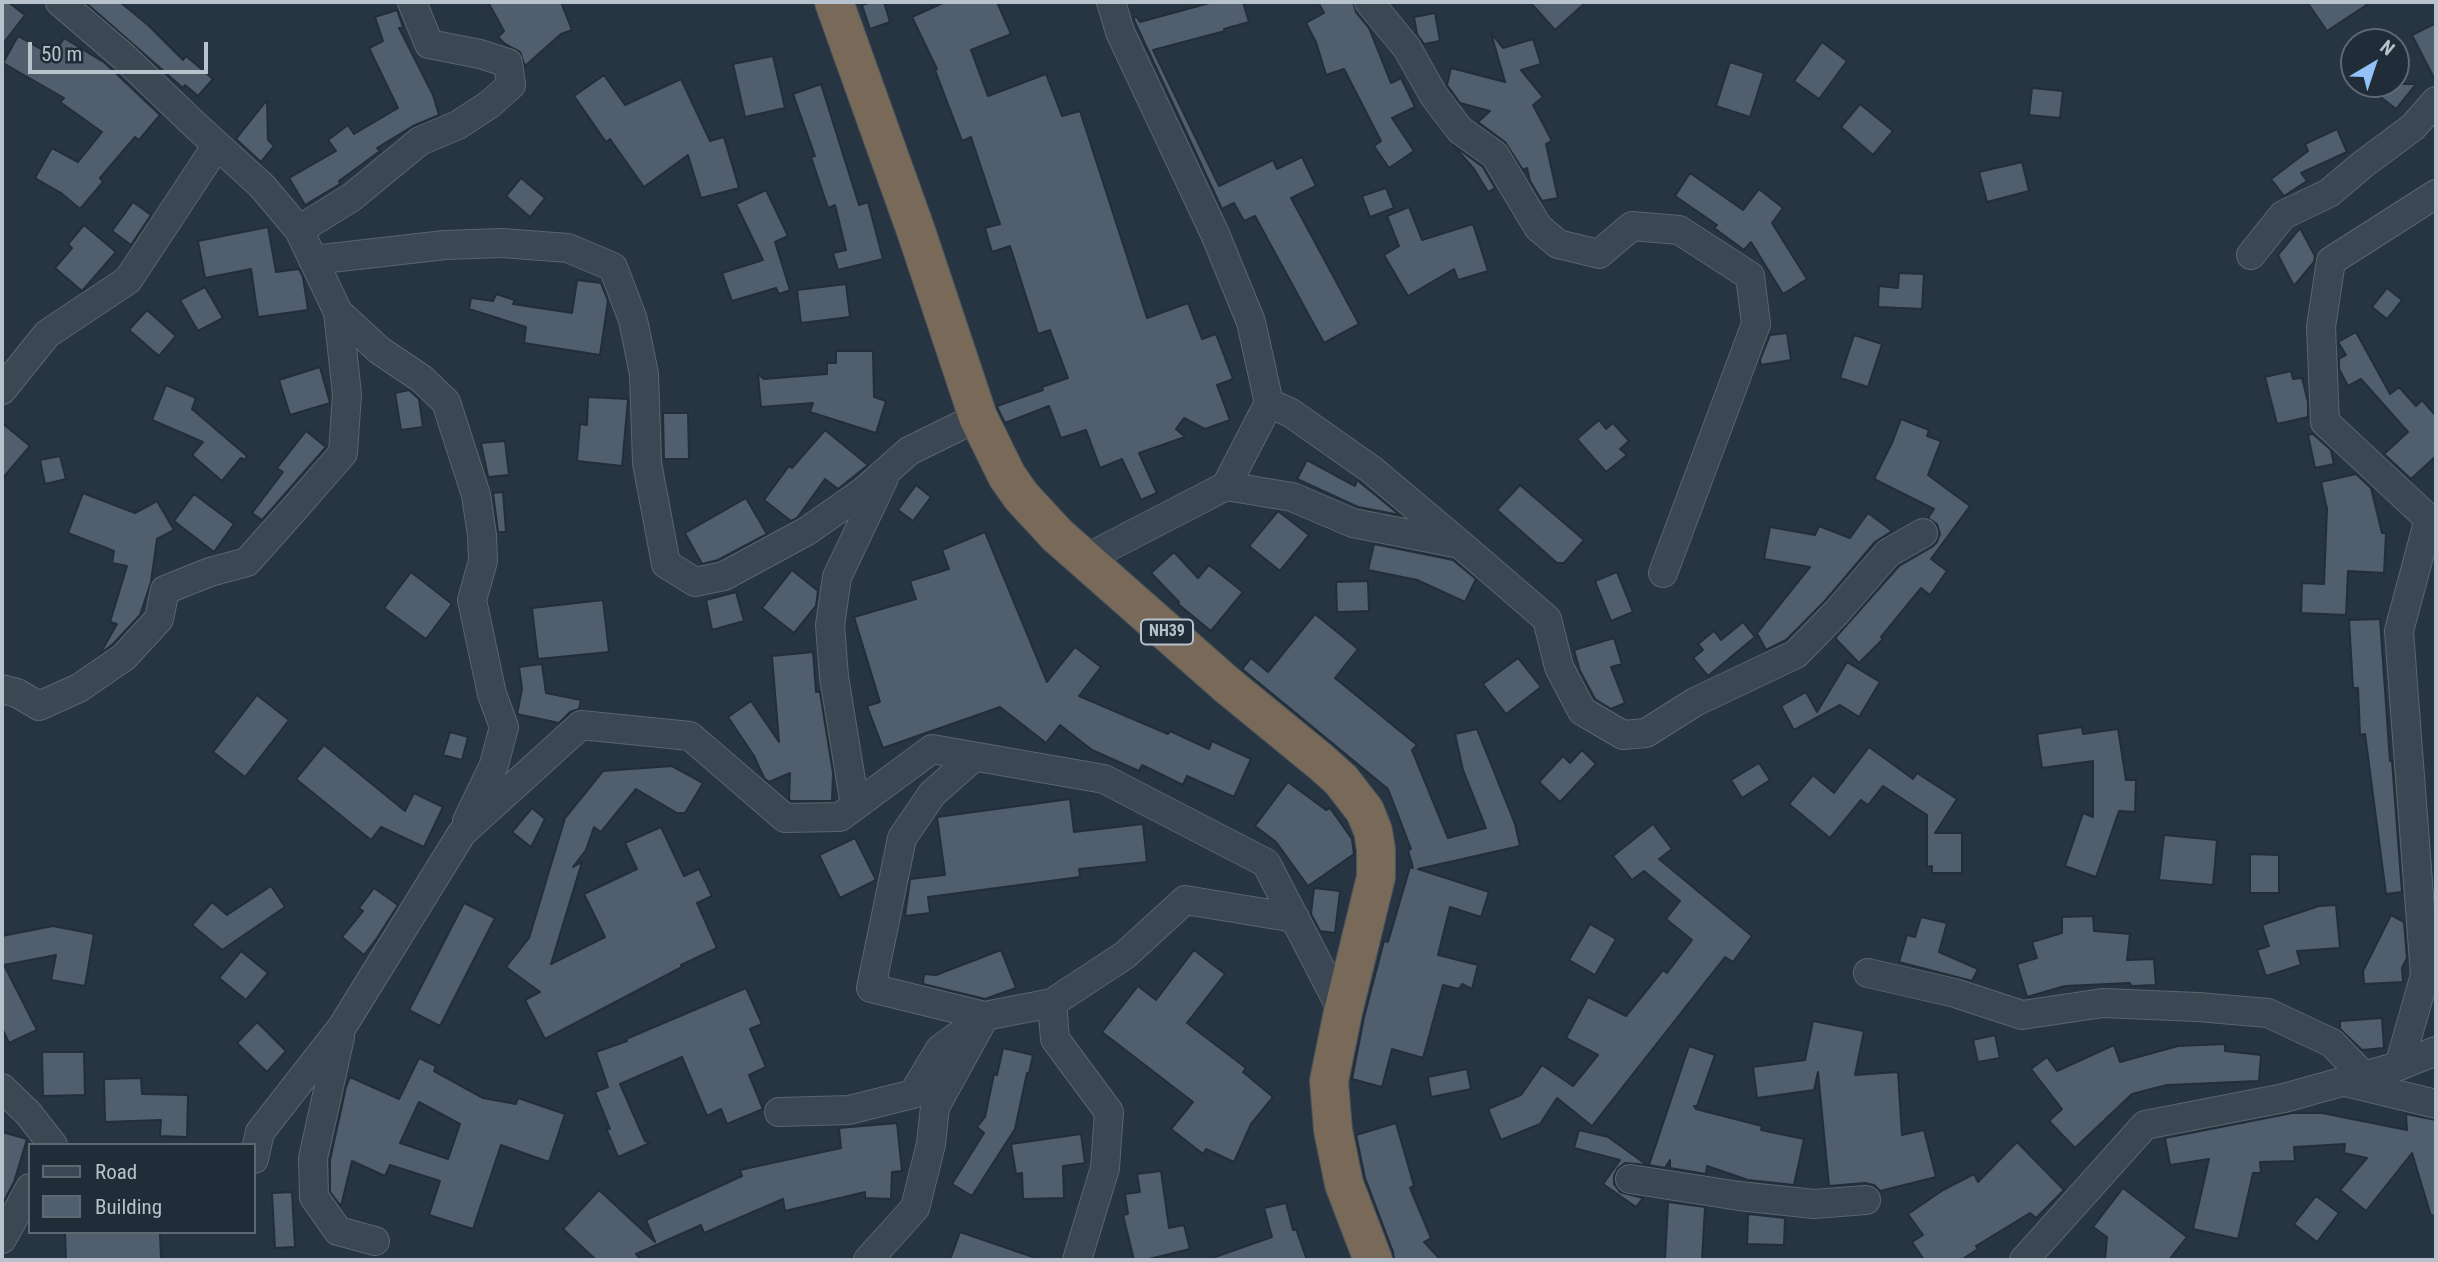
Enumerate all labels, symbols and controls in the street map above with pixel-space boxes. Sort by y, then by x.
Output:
scale bar [32,28,212,72]
north arrow [2340,28,2410,98]
text: N [2376,35,2399,60]
text: 50 m [41,42,82,66]
road number: NH39 [1141,620,1193,645]
legend [28,1143,256,1234]
text: Road [95,1160,137,1184]
text: Building [95,1195,162,1219]

